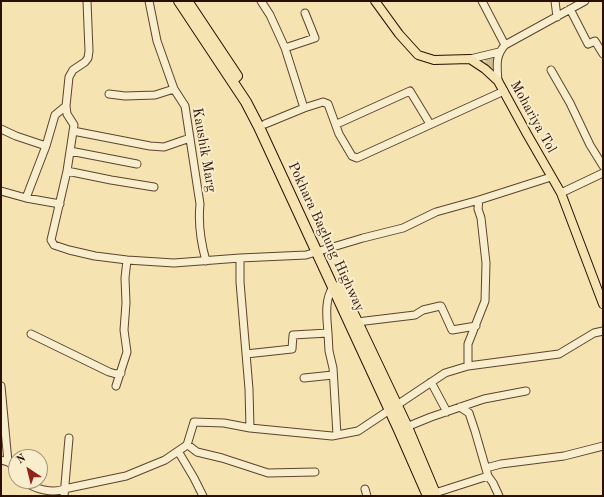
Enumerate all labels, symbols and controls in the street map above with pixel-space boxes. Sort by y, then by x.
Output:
street label: Mohariya Tol [506,78,560,156]
street label: Kaushik Marg [188,106,220,194]
street label: Pokhara Baglung Highway [284,160,368,314]
north arrow [8,449,48,489]
text: N [15,453,28,466]

